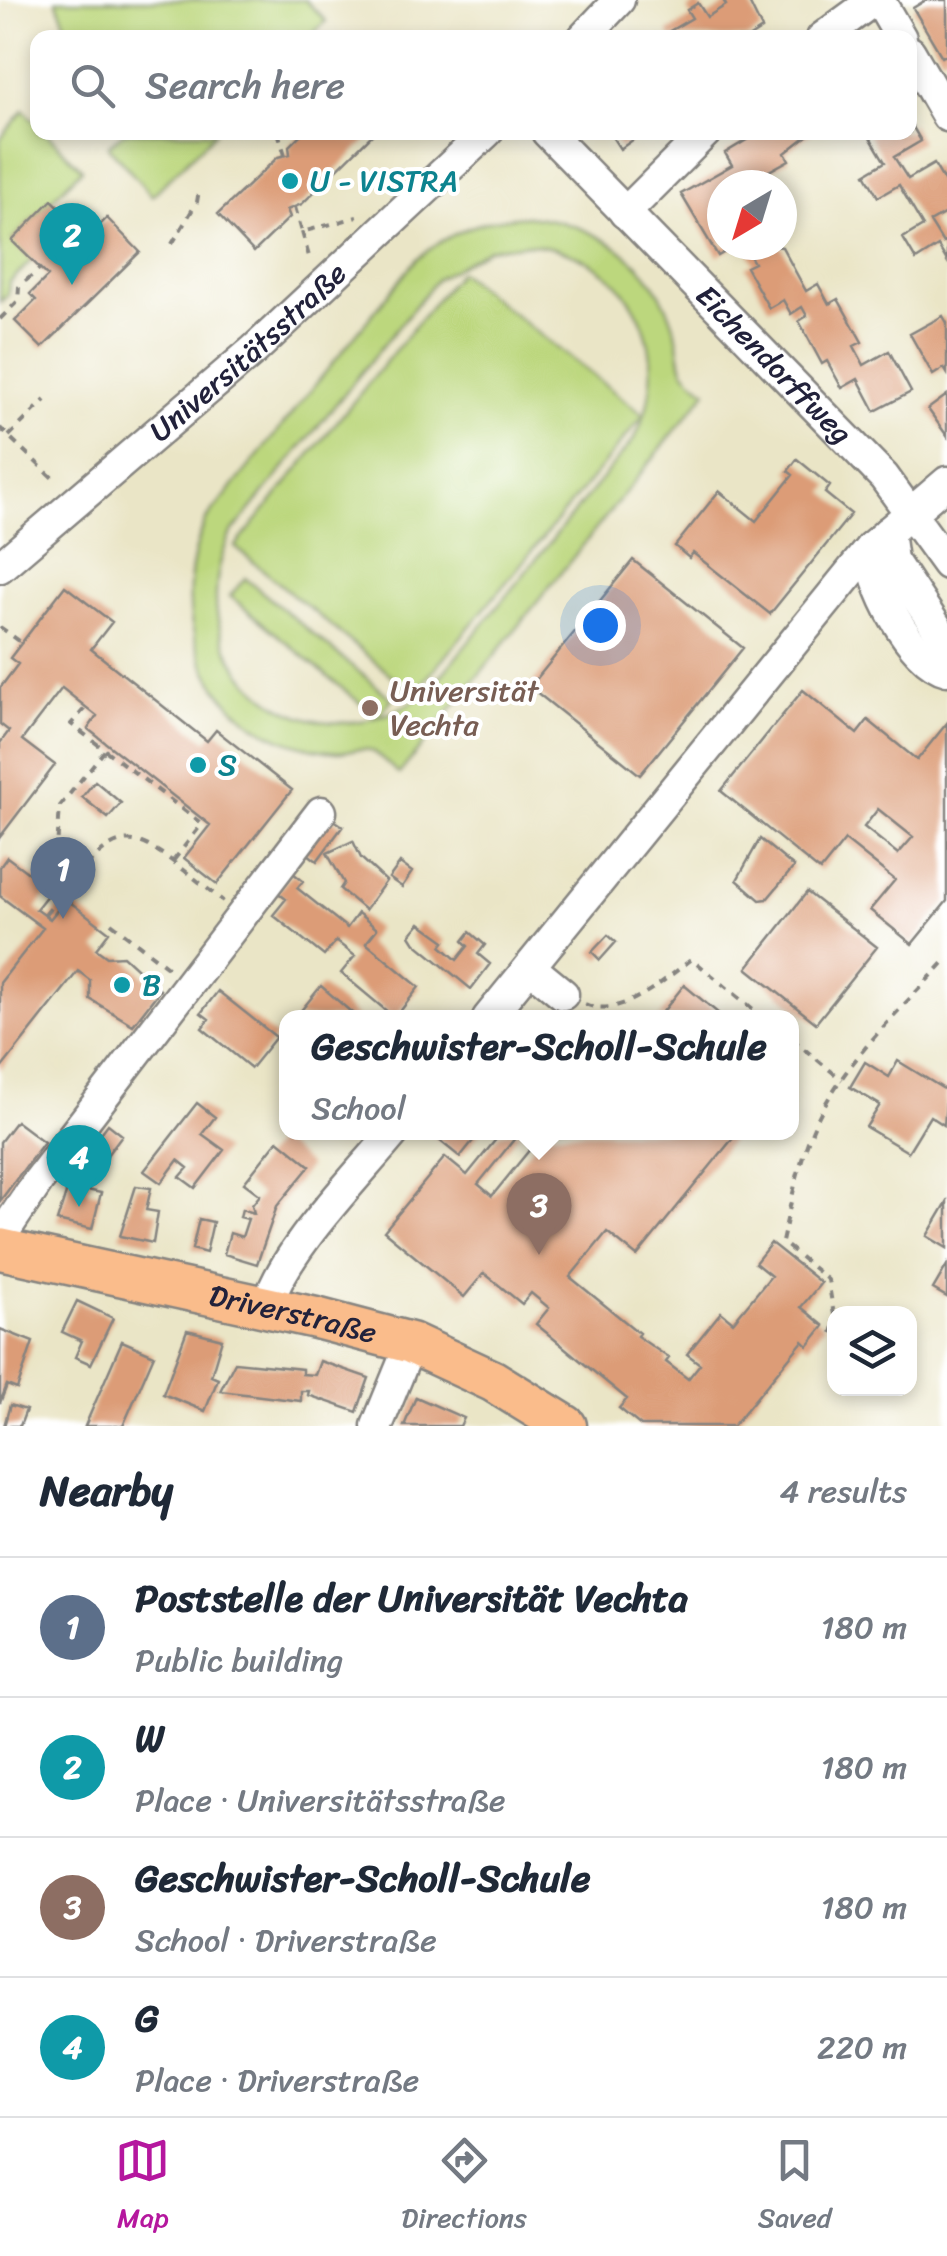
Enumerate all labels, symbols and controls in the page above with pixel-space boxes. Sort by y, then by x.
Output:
search box [30,30,917,140]
text: Search here [145,52,345,119]
icon: search [65,58,120,113]
place label: U - VISTRA [310,154,458,208]
marker: U - VISTRA [279,170,301,192]
north arrow [707,170,797,260]
pin: 2 [40,202,104,285]
street label: Universitätsstraße [136,248,360,456]
street label: Eichendorffweg [682,271,866,458]
your location [575,600,626,651]
place label: Universität Vechta [390,664,540,752]
marker: Universität Vechta [359,697,381,719]
place label: S [218,738,237,792]
marker: S [187,754,209,776]
pin: 1 [30,836,96,919]
place label: B [142,958,161,1012]
marker: B [111,974,133,996]
popup [279,1010,799,1140]
text: Geschwister-Scholl-Schule [311,1013,767,1080]
text: School [311,1080,406,1137]
pin: 4 [46,1124,112,1207]
pin: 3 [506,1172,572,1255]
street label: Driverstraße [204,1268,383,1360]
map controls [827,1306,917,1396]
button: layers [827,1306,917,1396]
text: Nearby [40,1454,173,1528]
text: 4 results [779,1463,907,1520]
text: Poststelle der Universität Vechta [135,1565,688,1632]
text: 1 [66,1599,79,1656]
text: 180 m [821,1599,907,1656]
text: Public building [135,1632,343,1689]
text: W [135,1705,164,1772]
text: 2 [63,1739,82,1796]
text: 180 m [821,1739,907,1796]
text: Place · Universitätsstraße [135,1772,506,1829]
text: Geschwister-Scholl-Schule [135,1845,590,1912]
text: 3 [64,1879,81,1936]
text: 180 m [821,1879,907,1936]
text: School · Driverstraße [135,1912,437,1969]
text: G [135,1985,159,2052]
text: 4 [62,2019,83,2076]
text: 220 m [817,2019,907,2076]
text: Place · Driverstraße [135,2052,419,2109]
tab: Map [115,2133,170,2242]
tab: Directions [401,2133,527,2242]
tab: Saved [758,2133,832,2242]

